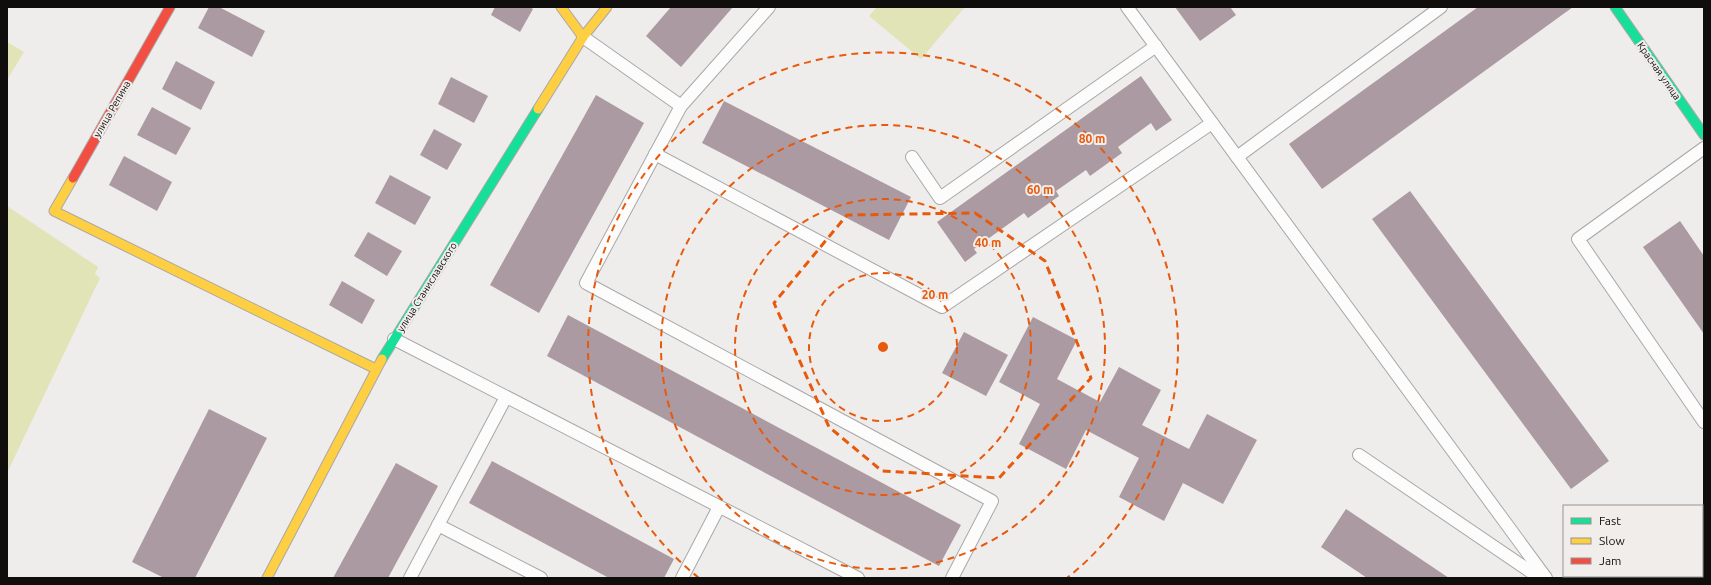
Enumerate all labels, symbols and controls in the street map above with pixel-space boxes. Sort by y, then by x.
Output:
street label: Красная улица [1635,40,1683,102]
street label: улица Репина [91,79,133,139]
text: 80 m [1079,132,1105,145]
text: 60 m [1027,183,1053,196]
text: 40 m [975,236,1001,249]
street label: улица Станиславского [395,240,459,334]
text: 20 m [922,288,948,301]
centre of rings [876,340,890,354]
legend [1563,505,1703,577]
text: Fast [1599,514,1621,527]
text: Slow [1599,534,1625,547]
text: Jam [1599,554,1621,567]

